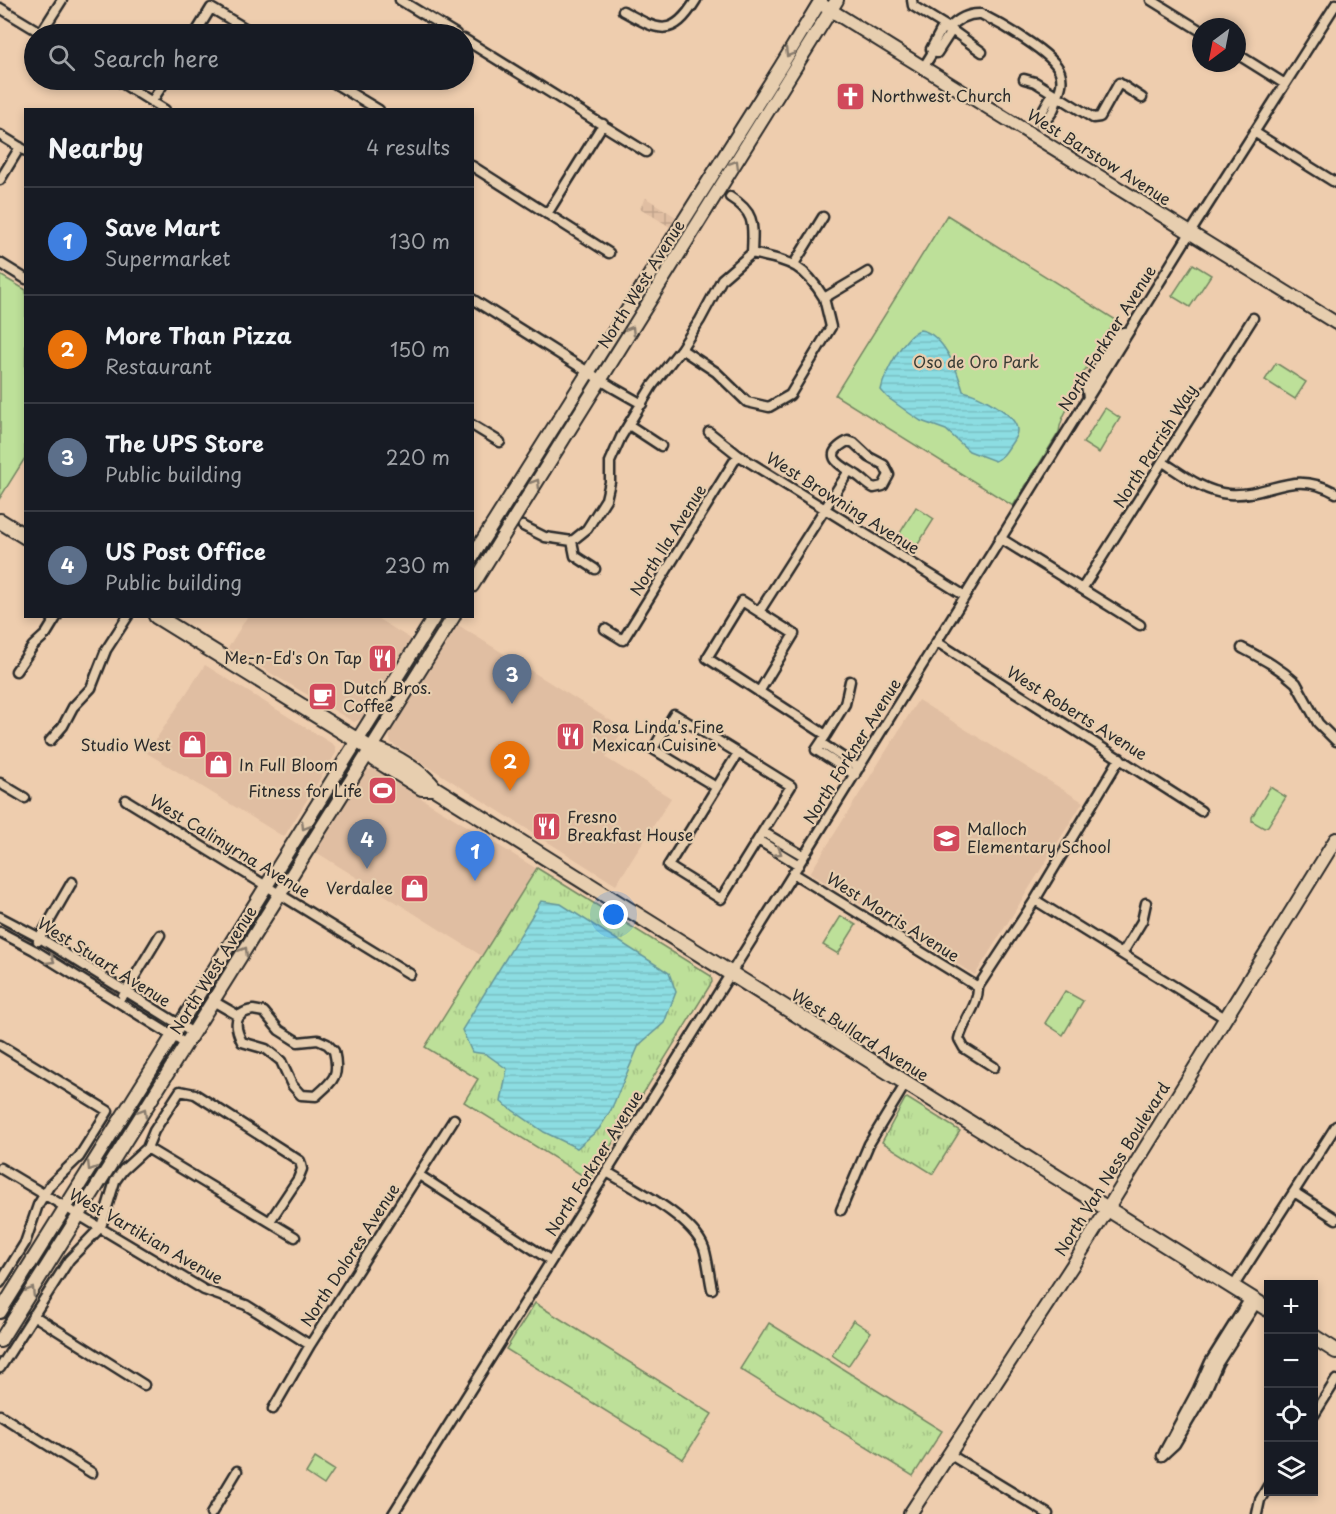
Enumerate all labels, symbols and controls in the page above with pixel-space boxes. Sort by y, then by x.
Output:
north arrow [1192,18,1246,72]
search box [24,24,474,90]
icon: search [45,41,78,74]
text: Search here [93,41,219,74]
one-way arrow [785,47,797,57]
church icon: Northwest Church [834,80,866,112]
place label: Northwest Church [871,83,1011,107]
street label: West Barstow Avenue [1023,102,1176,210]
text: Nearby [48,128,143,167]
text: 4 results [366,132,450,162]
one-way arrow [727,160,738,171]
text: Save Mart [105,210,220,243]
street label: North West Avenue [591,214,690,353]
text: 1 [63,226,72,256]
text: 130 m [390,226,450,256]
text: Supermarket [105,243,231,273]
street label: North Forkner Avenue [1051,260,1161,415]
text: More Than Pizza [105,318,292,351]
one-way arrow [624,326,636,336]
text: 2 [60,334,75,364]
text: 150 m [390,334,450,364]
park label: Oso de Oro Park [913,349,1039,373]
text: Restaurant [105,351,212,381]
street label: North Parrish Way [1106,379,1202,512]
text: The UPS Store [105,426,264,459]
text: 3 [61,442,74,472]
text: 220 m [386,442,450,472]
street label: West Browning Avenue [762,445,925,559]
text: Public building [105,459,242,489]
one-way arrow [529,479,541,489]
street label: North Ila Avenue [623,479,711,600]
text: US Post Office [105,534,266,567]
text: 4 [61,550,74,580]
text: 230 m [385,550,450,580]
text: Public building [105,567,242,597]
restaurant icon: Me-n-Ed's On Tap [367,642,399,674]
place label: Me-n-Ed's On Tap [224,645,362,669]
pin: 3 [492,654,532,704]
street label: West Roberts Avenue [1003,659,1153,765]
street label: North Forkner Avenue [796,673,906,828]
place label: Dutch Bros. Coffee [343,675,432,717]
cafe icon: Dutch Bros. Coffee [306,681,338,713]
place label: Rosa Linda's Fine Mexican Cuisine [592,714,724,756]
restaurant icon: Rosa Linda's Fine Mexican Cuisine [555,720,587,752]
shop icon: Studio West [176,729,208,761]
place label: Studio West [81,732,171,756]
pin: 2 [490,742,530,791]
shop icon: In Full Bloom [202,749,234,781]
place label: In Full Bloom [239,752,338,776]
sports icon: Fitness for Life [367,775,399,807]
place label: Fitness for Life [248,778,362,802]
street label: West Calimyrna Avenue [146,788,316,903]
place label: Fresno Breakfast House [567,804,694,846]
restaurant icon: Fresno Breakfast House [530,810,562,842]
place label: Malloch Elementary School [967,816,1111,858]
one-way arrow [300,820,312,830]
pin: 4 [348,820,386,869]
school or university icon: Malloch Elementary School [930,822,962,854]
pin: 1 [456,832,494,881]
one-way arrow [772,845,782,857]
street label: West Morris Avenue [822,865,965,967]
shop icon: Verdalee [398,872,430,904]
place label: Verdalee [326,875,393,899]
street label: North West Avenue [163,900,262,1039]
your location [599,900,628,929]
street label: West Stuart Avenue [33,910,176,1012]
one-way arrow [236,947,248,957]
one-way arrow [45,953,55,965]
street label: West Bullard Avenue [787,982,934,1086]
street label: North Van Ness Boulevard [1048,1077,1175,1260]
street label: North Forkner Avenue [538,1085,648,1240]
one-way arrow [136,1108,148,1118]
one-way arrow [87,1161,99,1171]
street label: North Dolores Avenue [294,1178,405,1331]
street label: West Vartikian Avenue [65,1181,228,1289]
map controls [1264,1280,1318,1496]
button: + [1264,1280,1318,1334]
one-way arrow [24,1287,35,1298]
button: − [1264,1334,1318,1388]
button: locate [1264,1388,1318,1442]
button: layers [1264,1442,1318,1496]

